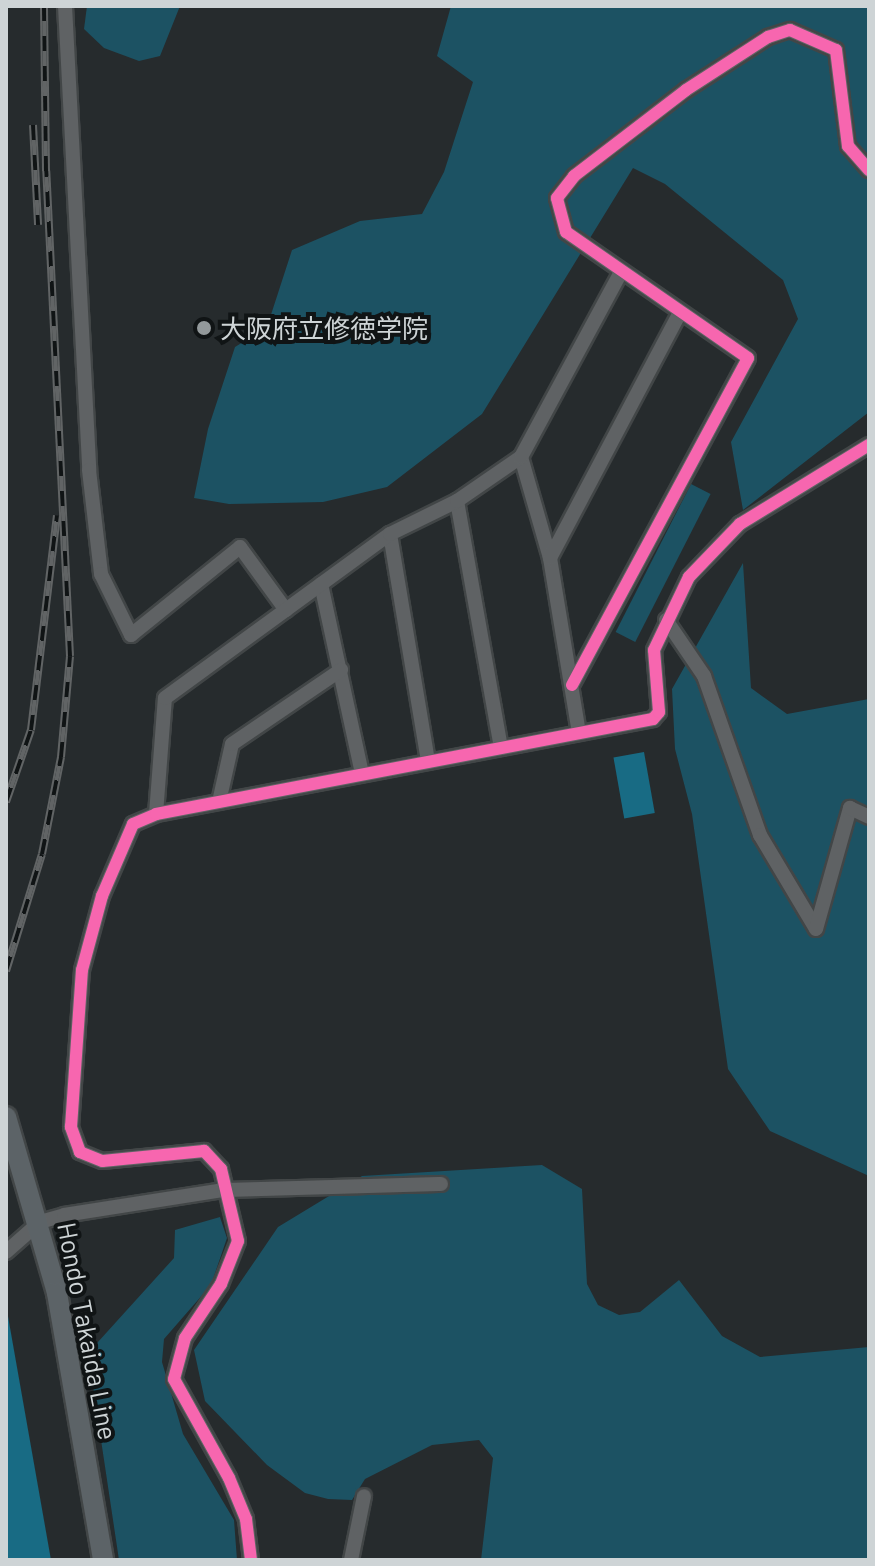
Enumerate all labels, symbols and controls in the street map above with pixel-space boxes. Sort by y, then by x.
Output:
place label: 大阪府立修徳学院 [220,312,428,344]
marker: 大阪府立修徳学院 [195,319,213,337]
street label: Hondo Takaida Line [52,1220,124,1442]

